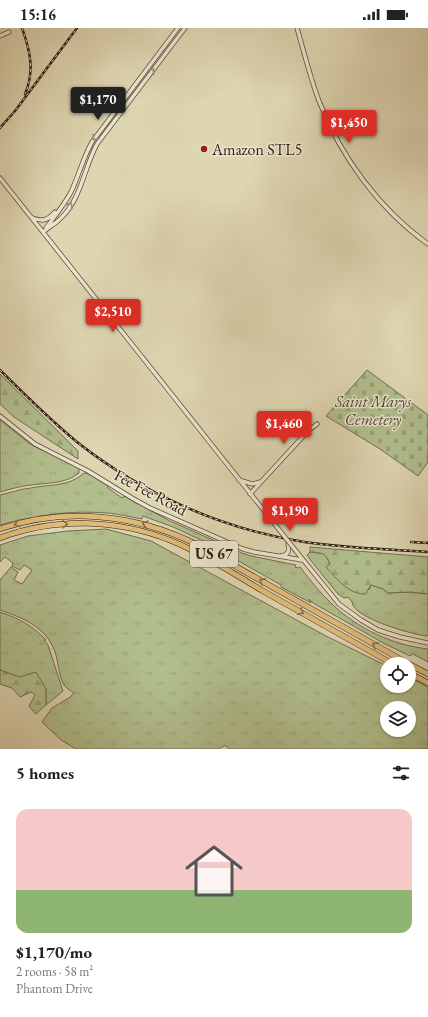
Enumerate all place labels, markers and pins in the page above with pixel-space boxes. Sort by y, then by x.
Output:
pin: $1,170 [65,87,131,121]
pin: $1,450 [316,110,382,144]
place label: Amazon STL5 [211,139,302,160]
marker: Amazon STL5 [199,144,209,154]
pin: $2,510 [80,299,146,333]
pin: $1,460 [251,411,317,445]
pin: $1,190 [257,498,323,532]

